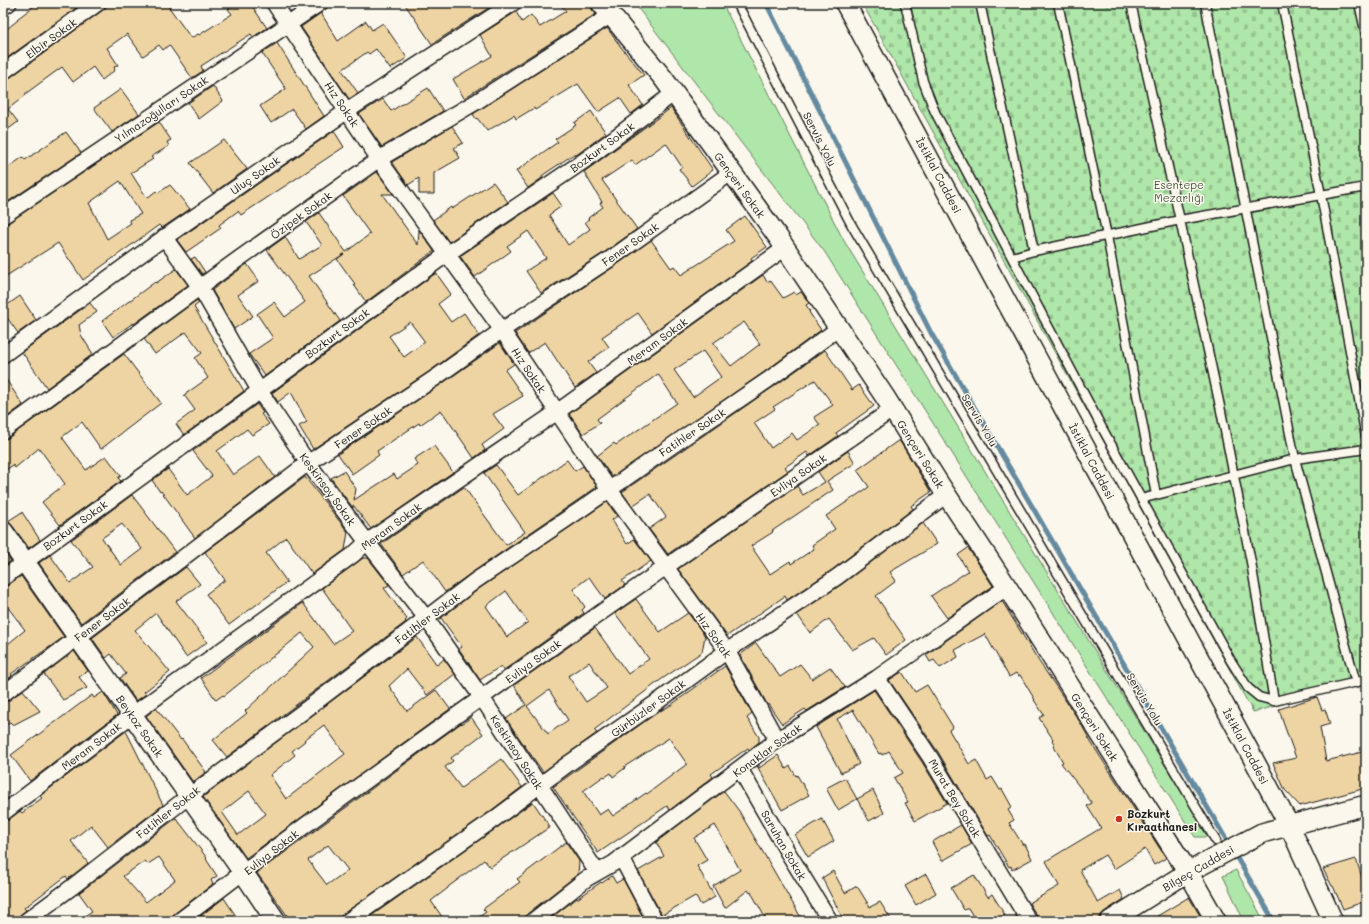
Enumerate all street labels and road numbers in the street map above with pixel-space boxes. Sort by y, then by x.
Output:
street label: Elbir Sokak [22,14,80,62]
street label: Yılmazoğulları Sokak [111,72,211,146]
street label: Hız Sokak [321,78,363,130]
street label: Servis Yolu [800,109,840,169]
street label: Bozkurt Sokak [567,118,637,176]
street label: İstiklal Caddesi [913,134,965,216]
street label: Gençeri Sokak [711,149,769,221]
street label: Uluç Sokak [227,152,283,198]
street label: Özipek Sokak [267,188,335,242]
street label: Fener Sokak [599,219,662,269]
street label: Bozkurt Sokak [302,304,372,362]
street label: Meram Sokak [624,314,690,368]
street label: Hız Sokak [508,344,550,396]
street label: Servis Yolu [958,391,1002,449]
street label: Fener Sokak [331,402,395,452]
street label: Fatihler Sokak [656,404,728,460]
street label: Gençeri Sokak [894,417,948,491]
street label: İstiklal Caddesi [1066,420,1118,502]
street label: Keskinsoy Sokak [297,450,360,529]
street label: Evliya Sokak [767,450,829,500]
street label: Bozkurt Sokak [40,496,110,554]
street label: Meram Sokak [358,499,424,553]
street label: Fatihler Sokak [392,589,462,647]
street label: Fener Sokak [71,593,133,645]
street label: Hız Sokak [693,609,735,661]
street label: Evliya Sokak [502,636,564,686]
street label: Servis Yolu [1123,670,1167,728]
street label: Gürbüzler Sokak [608,676,688,740]
street label: Gençeri Sokak [1068,690,1122,764]
street label: Beykoz Sokak [113,692,167,760]
street label: İstiklal Caddesi [1220,705,1272,787]
street label: Keskinsoy Sokak [487,712,547,792]
street label: Meram Sokak [58,718,124,774]
street label: Konaklar Sokak [729,720,805,780]
street label: Murat Bey Sokak [925,756,985,840]
street label: Fatihler Sokak [133,782,203,842]
street label: Saruhan Sokak [758,807,810,883]
street label: Evliya Sokak [241,826,302,878]
street label: Bilgeç Caddesi [1159,841,1237,895]

